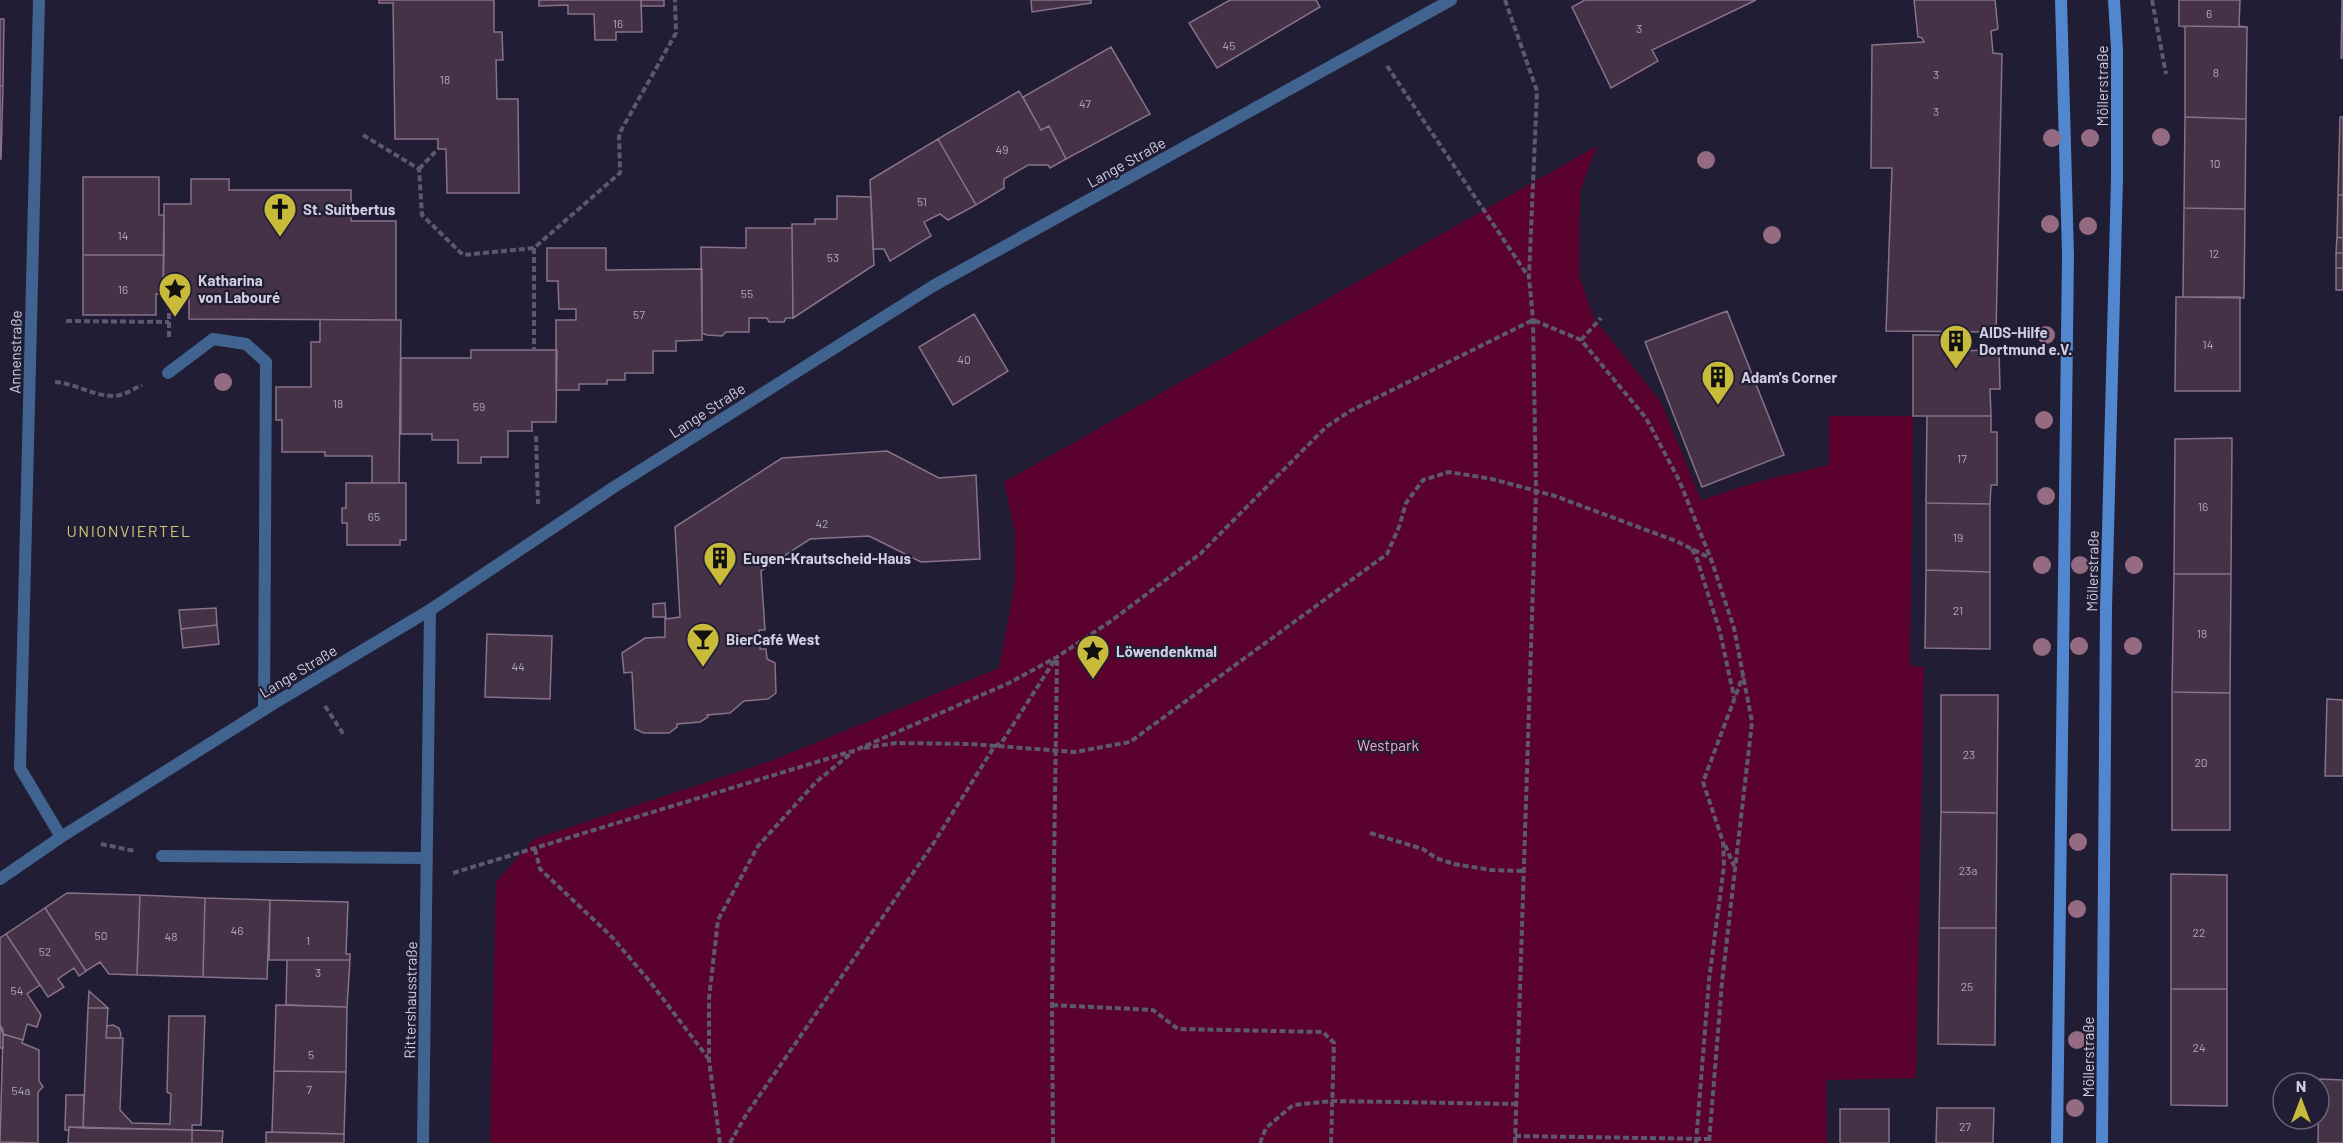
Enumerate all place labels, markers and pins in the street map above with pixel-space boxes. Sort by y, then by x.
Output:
church icon: St. Suitbertus [262,191,298,238]
place label: St. Suitbertus [303,200,396,218]
place icon: Katharina von Labouré [157,271,193,318]
place label: Katharina von Labouré [198,271,280,306]
building icon: AIDS-Hilfe Dortmund e.V. [1938,323,1974,370]
place label: AIDS-Hilfe Dortmund e.V. [1979,323,2072,358]
building icon: Adam's Corner [1700,359,1736,406]
place label: Adam's Corner [1741,368,1837,386]
building icon: Eugen-Krautscheid-Haus [702,540,738,587]
place label: Eugen-Krautscheid-Haus [743,549,912,567]
bar icon: BierCafé West [685,621,721,668]
place label: BierCafé West [726,630,820,648]
place icon: Löwendenkmal [1075,633,1111,680]
place label: Löwendenkmal [1116,642,1217,660]

